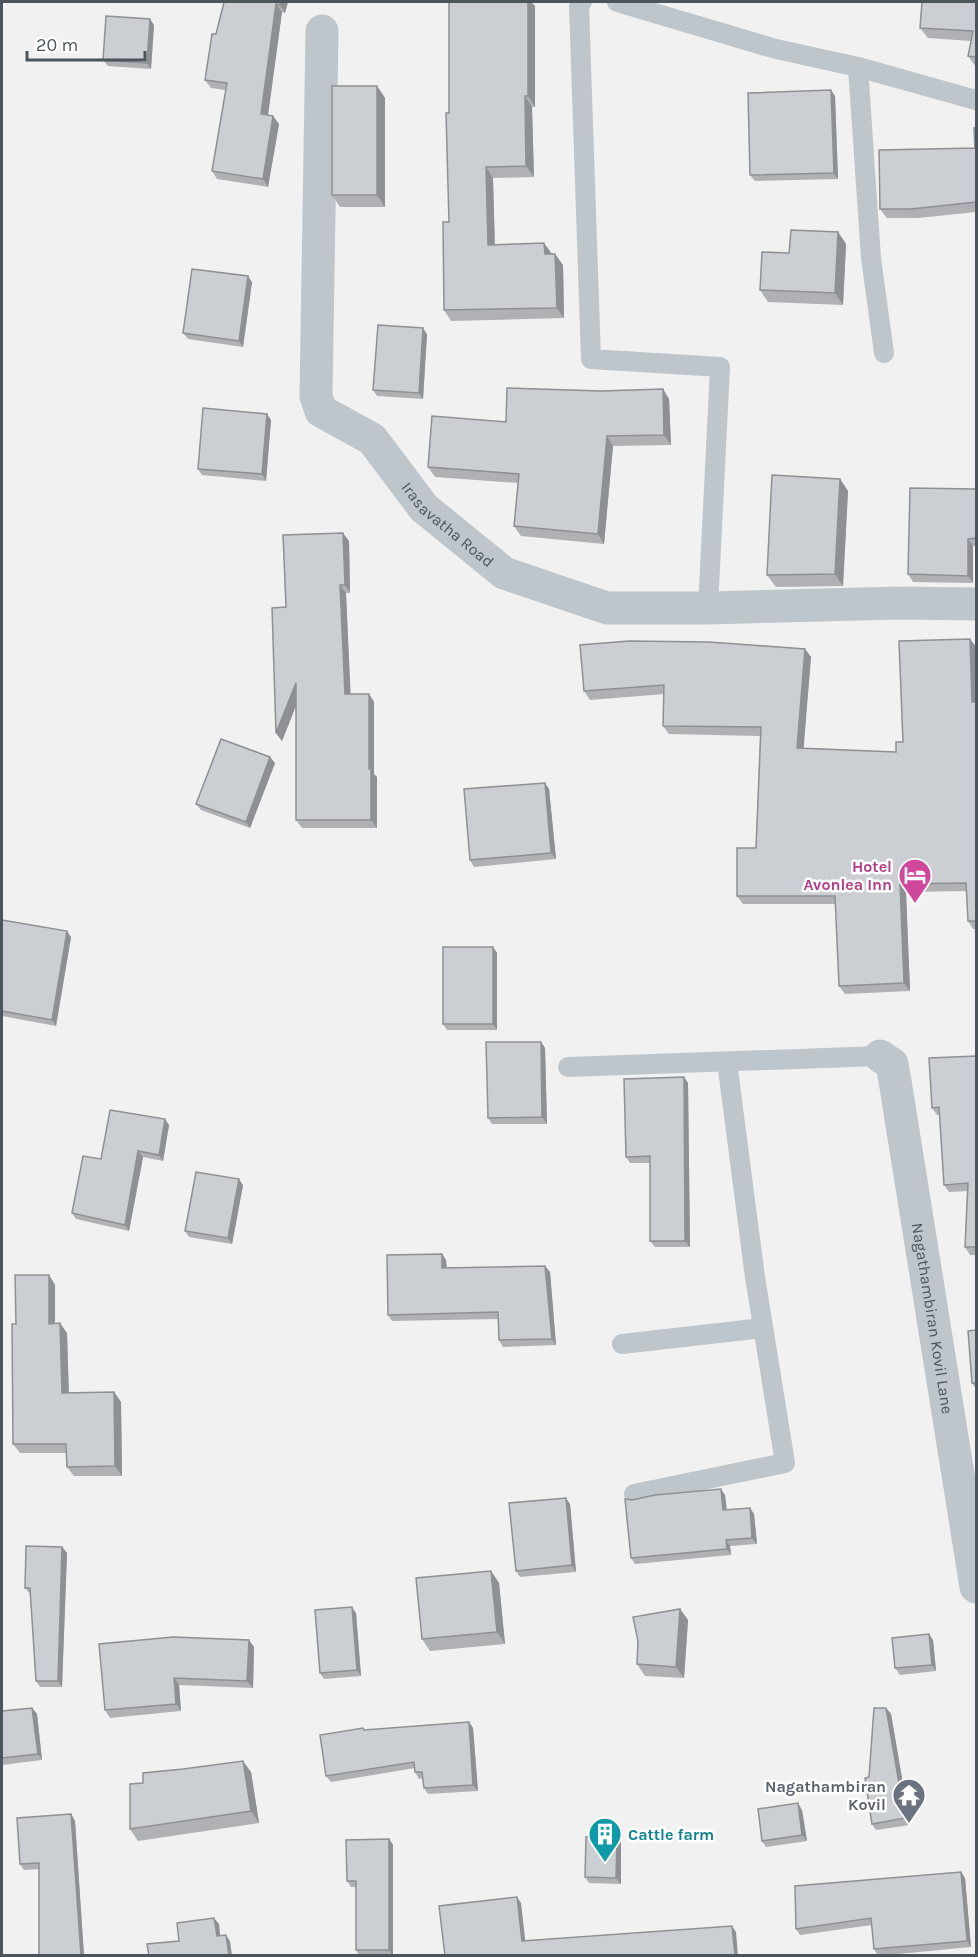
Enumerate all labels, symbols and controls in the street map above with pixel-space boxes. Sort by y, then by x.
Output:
scale bar [27,24,146,62]
text: 20 m [36,34,78,56]
street label: Irasavatha Road [398,478,498,571]
place label: Hotel Avonlea Inn [803,857,892,894]
hotel icon: Hotel Avonlea Inn [897,857,933,904]
street label: Nagathambiran Kovil Lane [908,1221,958,1415]
place label: Nagathambiran Kovil [765,1777,886,1814]
temple icon: Nagathambiran Kovil [891,1777,927,1824]
building icon: Cattle farm [587,1816,623,1863]
place label: Cattle farm [628,1825,714,1844]

